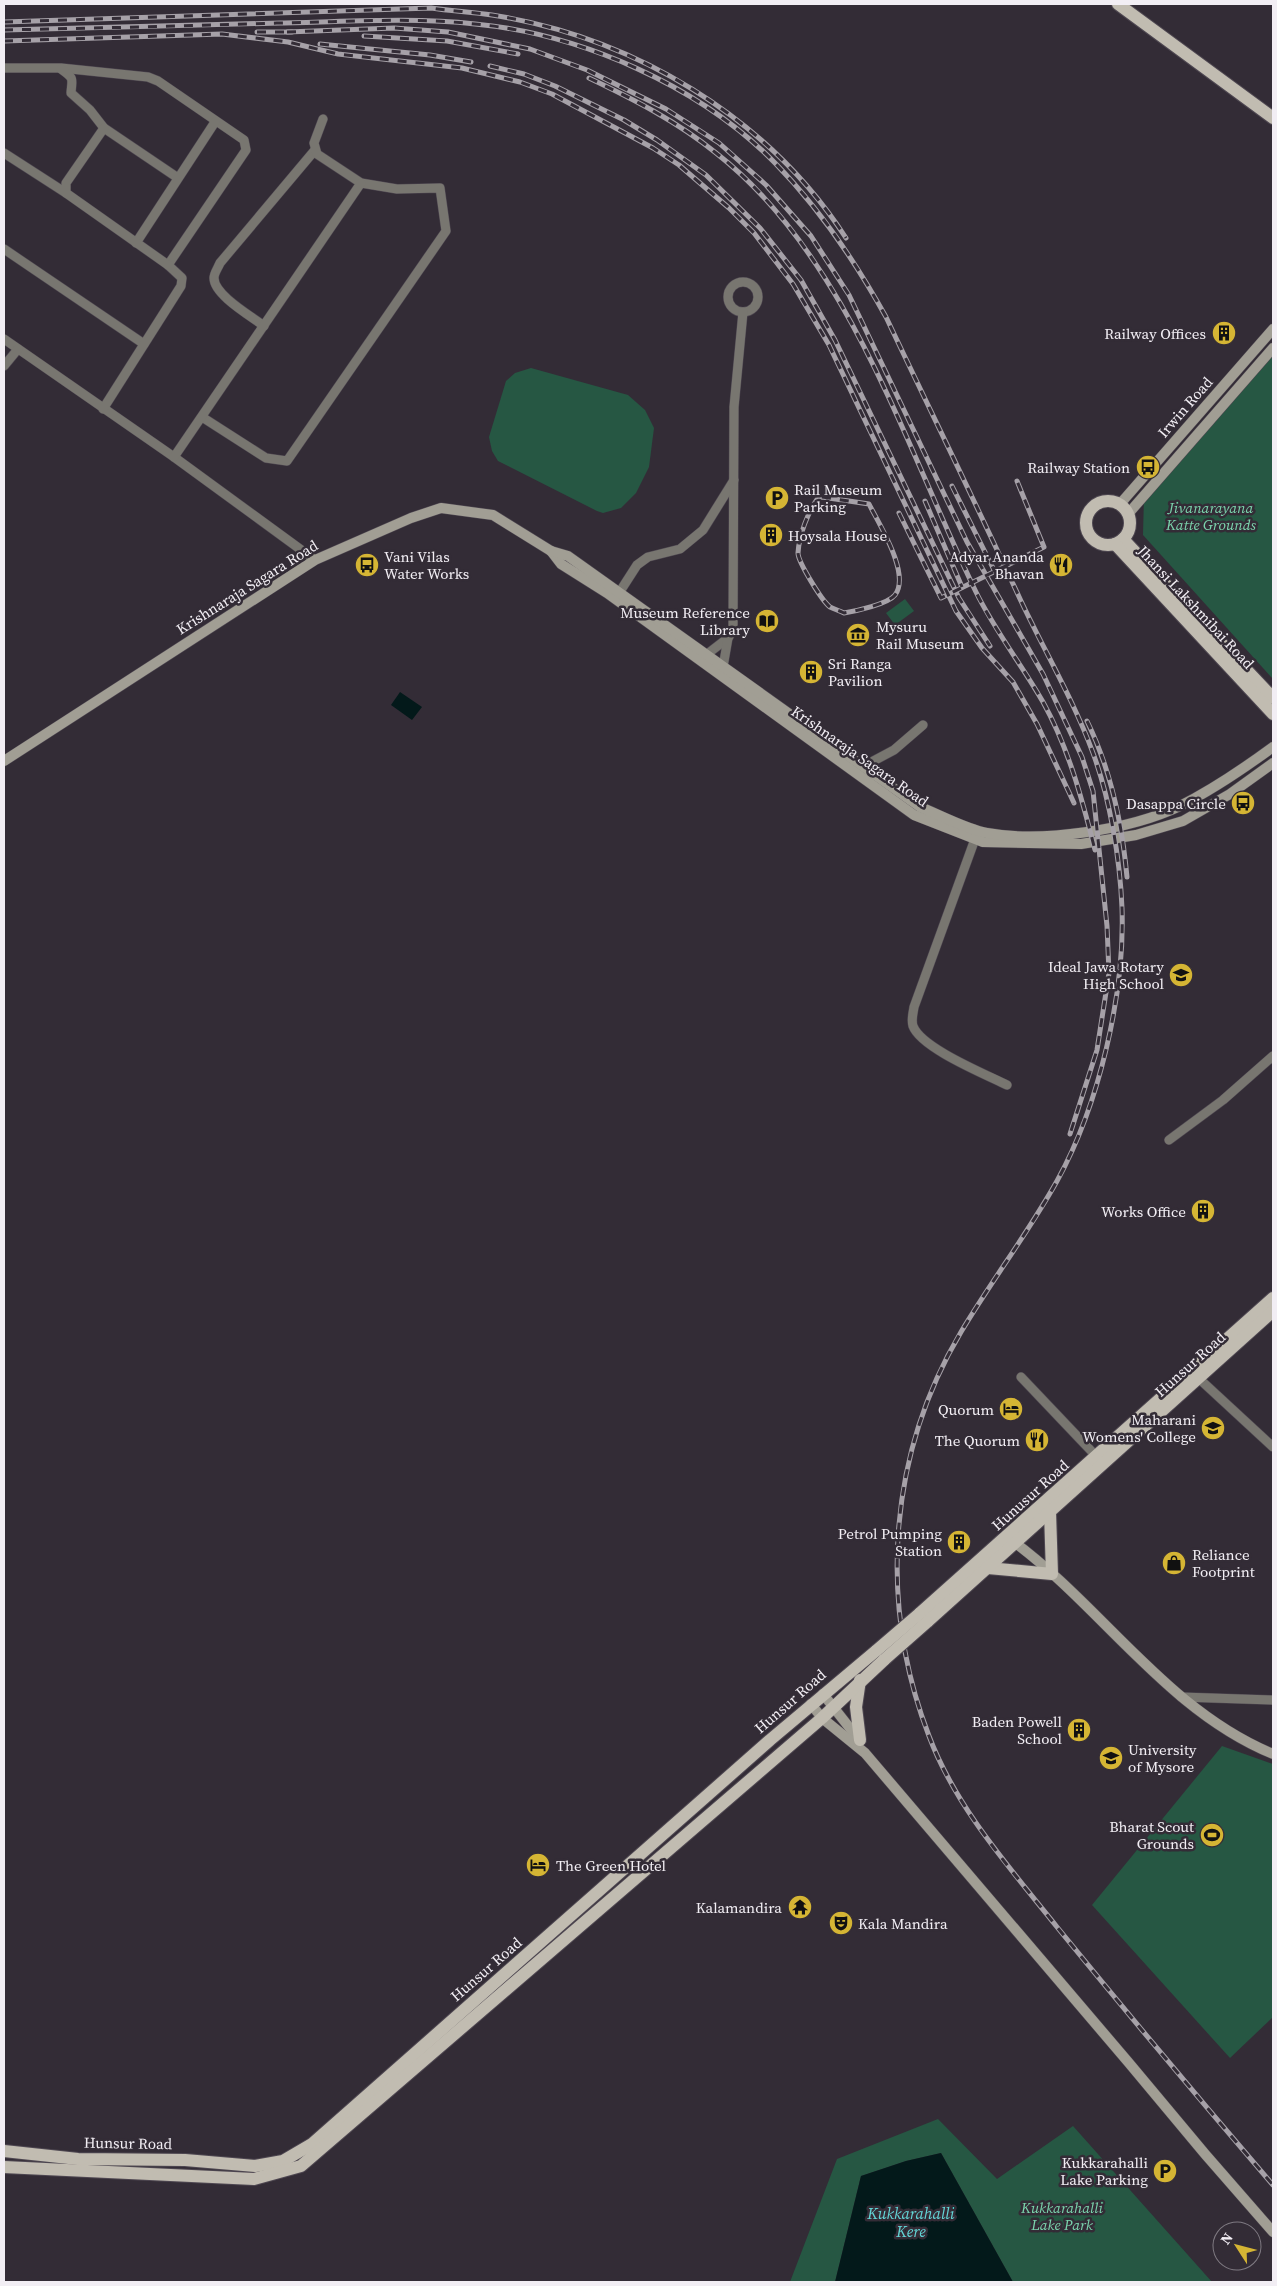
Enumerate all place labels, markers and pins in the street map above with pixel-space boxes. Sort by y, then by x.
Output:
building icon: Railway Offices [1211,320,1237,346]
place label: Railway Offices [1104,323,1206,344]
bus stop icon: Railway Station [1135,454,1161,480]
place label: Railway Station [1027,457,1130,478]
place label: Rail Museum Parking [794,479,883,517]
parking icon: Rail Museum Parking [764,485,790,511]
building icon: Hoysala House [758,522,784,548]
place label: Hoysala House [788,525,888,546]
place label: Vani Vilas Water Works [384,546,469,584]
place label: Adyar Ananda Bhavan [949,546,1044,584]
bus stop icon: Vani Vilas Water Works [354,552,380,578]
restaurant icon: Adyar Ananda Bhavan [1048,552,1074,578]
place label: Museum Reference Library [620,602,750,640]
library icon: Museum Reference Library [754,608,780,634]
place label: Mysuru Rail Museum [876,616,965,654]
museum icon: Mysuru Rail Museum [845,622,871,648]
place label: Sri Ranga Pavilion [828,653,892,691]
building icon: Sri Ranga Pavilion [798,659,824,685]
bus stop icon: Dasappa Circle [1230,790,1256,816]
place label: Dasappa Circle [1126,793,1226,814]
place label: Ideal Jawa Rotary High School [1048,956,1165,994]
school or university icon: Ideal Jawa Rotary High School [1168,962,1194,988]
building icon: Works Office [1190,1198,1216,1224]
place label: Works Office [1101,1201,1186,1222]
hotel icon: Quorum [998,1396,1024,1422]
place label: Quorum [938,1399,994,1420]
place label: Maharani Womens' College [1082,1409,1196,1447]
school or university icon: Maharani Womens' College [1200,1415,1226,1441]
restaurant icon: The Quorum [1024,1427,1050,1453]
place label: The Quorum [935,1430,1020,1451]
place label: Petrol Pumping Station [838,1523,942,1561]
building icon: Petrol Pumping Station [946,1529,972,1555]
place label: Reliance Footprint [1192,1544,1255,1582]
shop icon: Reliance Footprint [1161,1550,1187,1576]
place label: Baden Powell School [972,1711,1063,1749]
building icon: Baden Powell School [1066,1717,1092,1743]
place label: University of Mysore [1128,1739,1197,1777]
school or university icon: University of Mysore [1098,1745,1124,1771]
place label: Bharat Scout Grounds [1109,1816,1194,1854]
sports icon: Bharat Scout Grounds [1199,1822,1225,1848]
hotel icon: The Green Hotel [525,1852,551,1878]
place label: The Green Hotel [556,1855,667,1876]
temple icon: Kalamandira [787,1894,813,1920]
place label: Kalamandira [696,1897,782,1918]
theatre icon: Kala Mandira [828,1910,854,1936]
place label: Kala Mandira [858,1913,948,1934]
place label: Kukkarahalli Lake Parking [1060,2152,1148,2190]
parking icon: Kukkarahalli Lake Parking [1152,2158,1178,2184]

